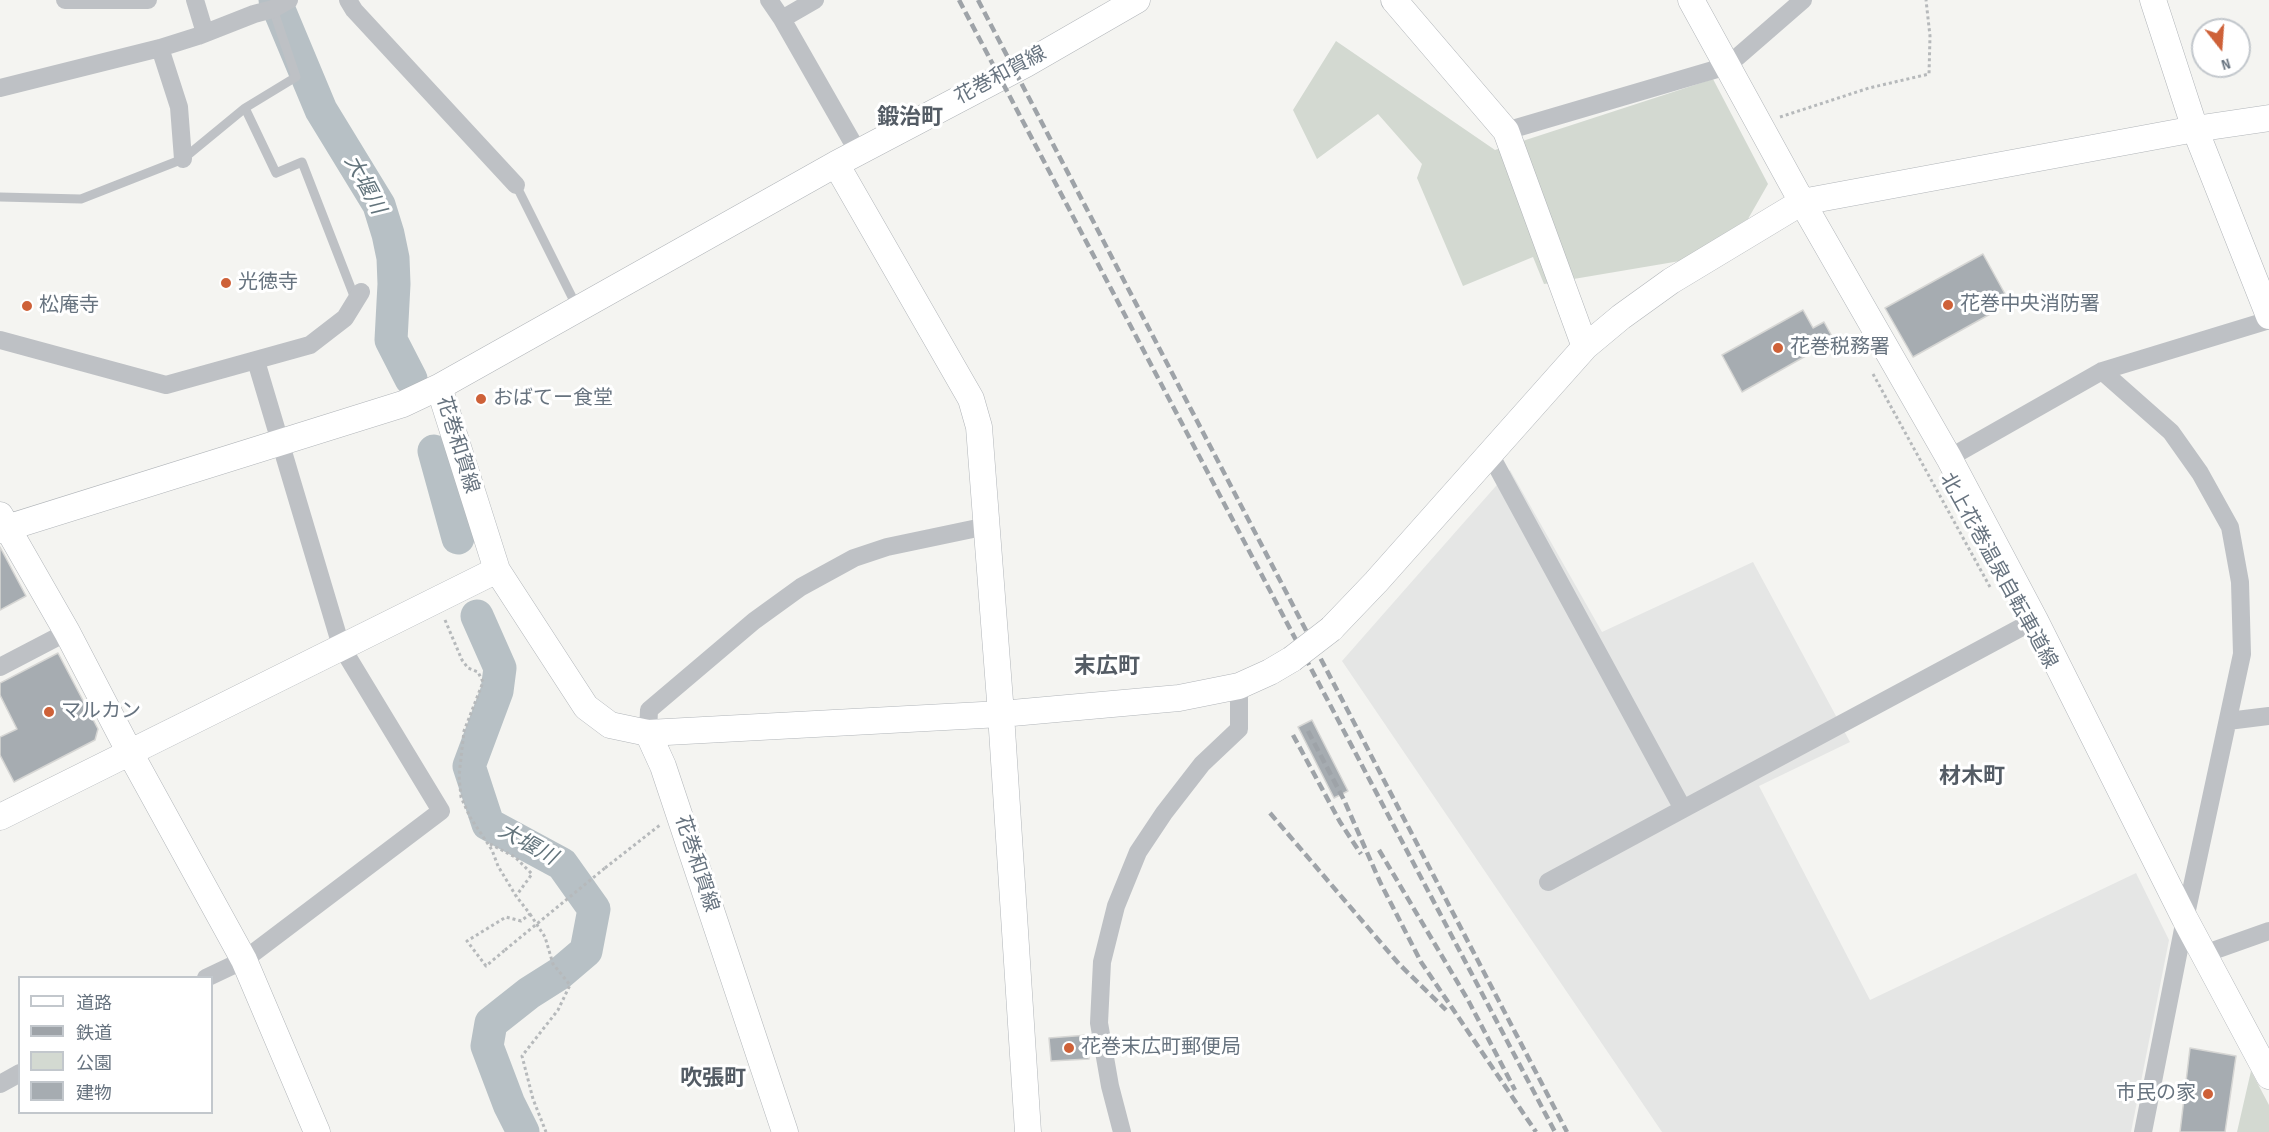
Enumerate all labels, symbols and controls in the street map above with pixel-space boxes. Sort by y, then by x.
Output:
north arrow [2191,18,2251,78]
street label: 花巻和賀線 [951,42,1051,110]
text: N [2219,53,2233,74]
district label: 鍛治町 [877,105,943,131]
water label: 大堰川 [338,151,390,219]
place label: 光徳寺 [238,271,298,295]
marker: 光徳寺 [219,276,233,290]
place label: 花巻中央消防署 [1960,293,2100,317]
place label: 松庵寺 [39,294,99,318]
marker: 花巻中央消防署 [1941,298,1955,312]
marker: 松庵寺 [20,299,34,313]
place label: 花巻税務署 [1790,336,1890,360]
marker: 花巻税務署 [1771,341,1785,355]
place label: おばてー食堂 [493,387,613,411]
marker: おばてー食堂 [474,392,488,406]
street label: 花巻和賀線 [431,394,483,496]
street label: 北上花巻温泉自転車道線 [1934,469,2062,673]
district label: 末広町 [1074,654,1140,680]
place label: マルカン [61,700,141,724]
marker: マルカン [42,705,56,719]
district label: 材木町 [1939,764,2005,790]
street label: 花巻和賀線 [669,813,723,915]
water label: 大堰川 [493,819,561,871]
legend [18,976,213,1114]
text: 道路 [76,993,112,1014]
text: 鉄道 [76,1023,112,1044]
place label: 花巻末広町郵便局 [1081,1036,1241,1060]
marker: 花巻末広町郵便局 [1062,1041,1076,1055]
text: 公園 [76,1053,112,1074]
district label: 吹張町 [680,1066,746,1092]
place label: 市民の家 [2116,1082,2196,1106]
text: 建物 [76,1083,112,1104]
marker: 市民の家 [2201,1087,2215,1101]

